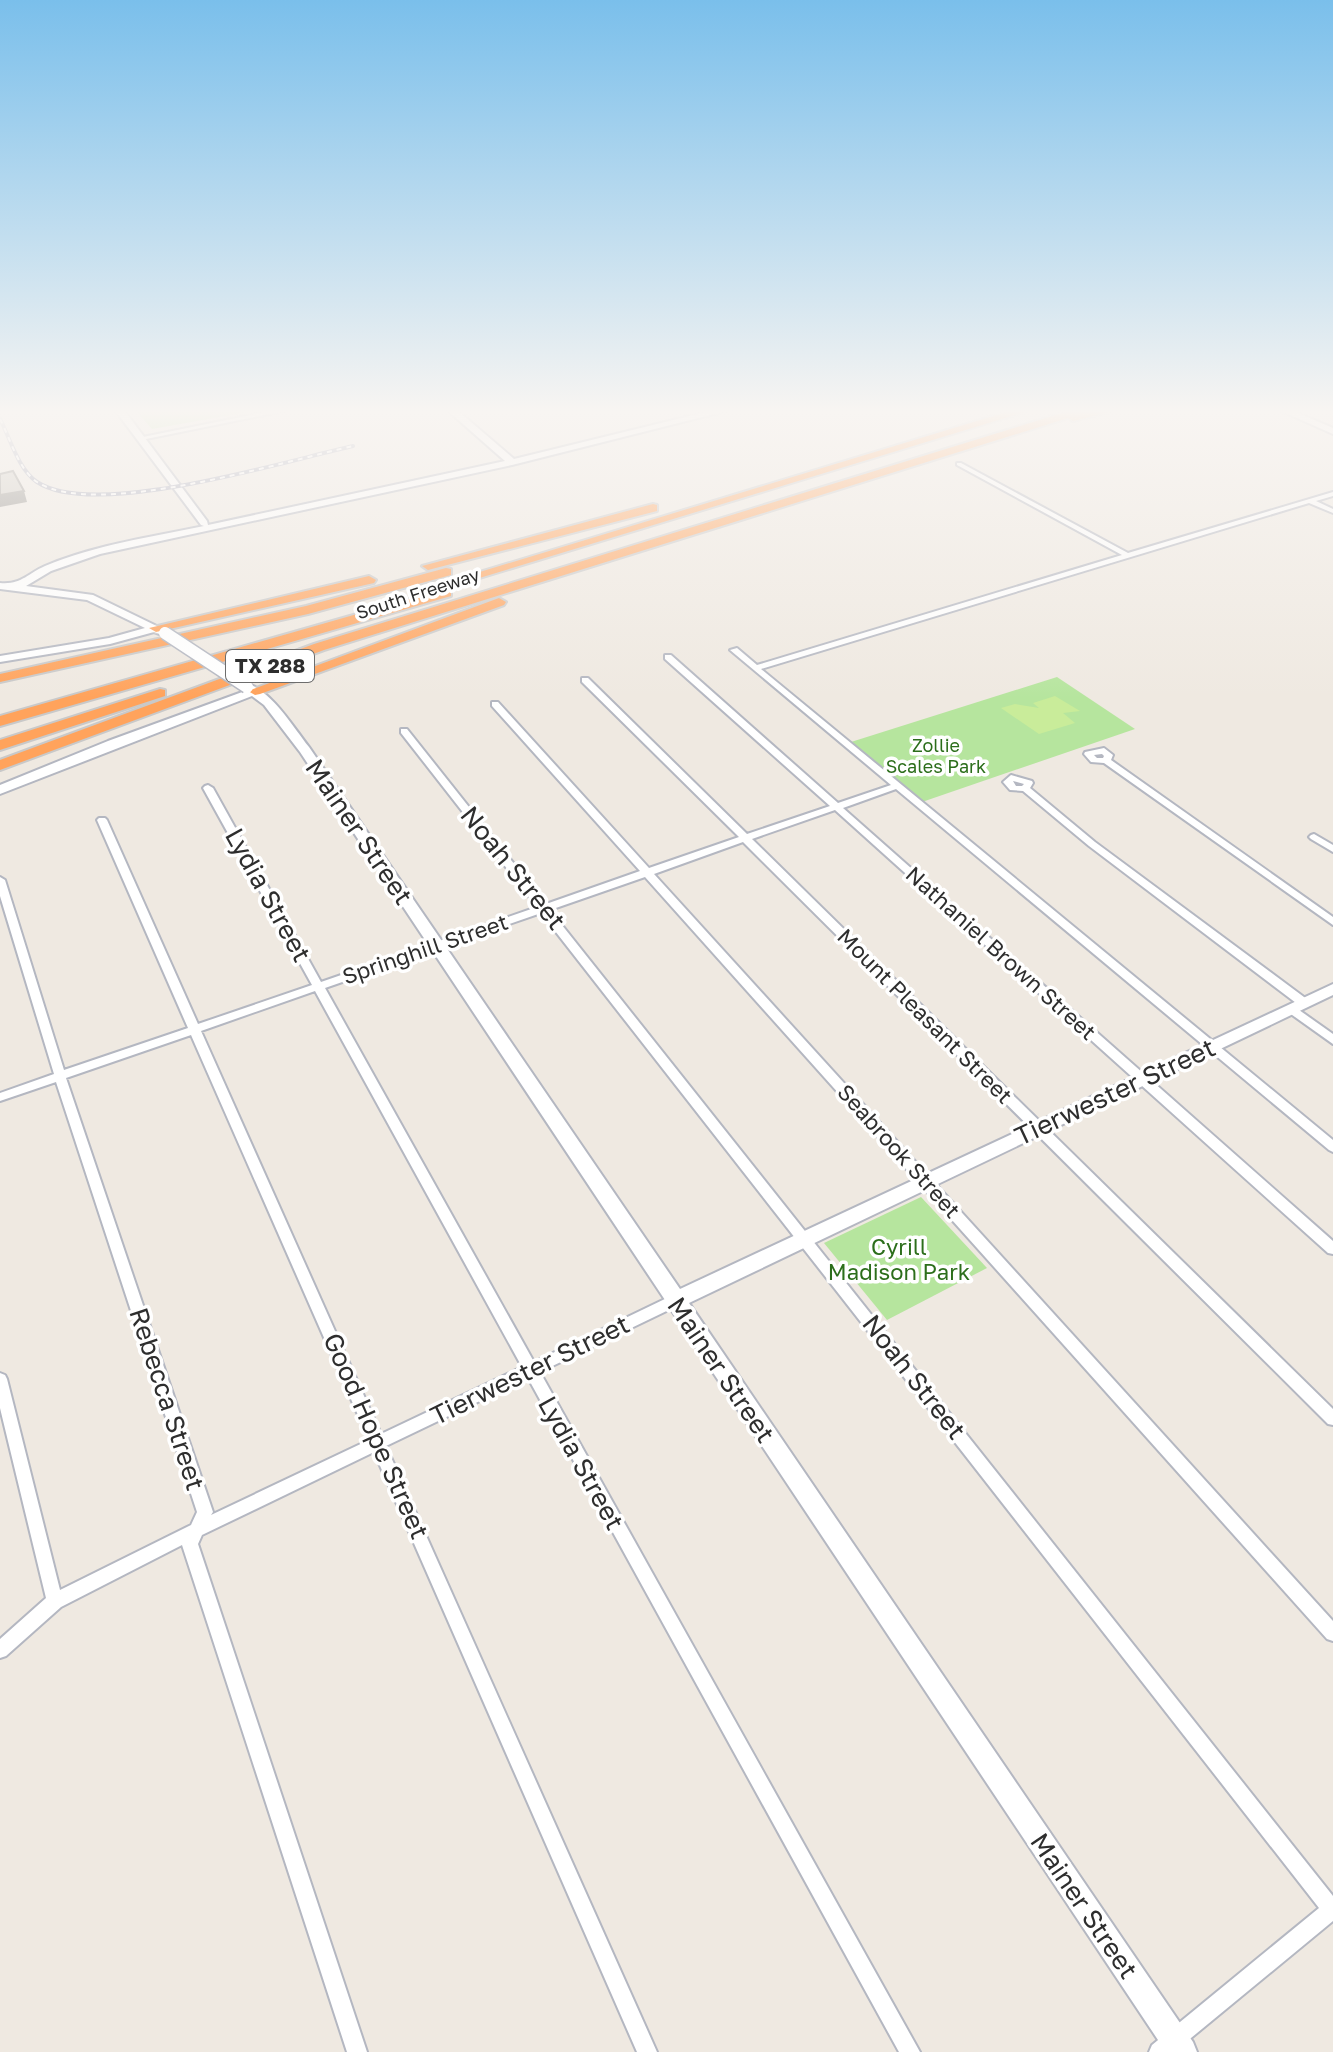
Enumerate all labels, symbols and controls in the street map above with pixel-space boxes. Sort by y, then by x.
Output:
street label: South Freeway [353,563,482,623]
road number: TX 288 [226,650,314,682]
park label: Zollie Scales Park [886,734,986,777]
street label: Mainer Street [299,753,419,910]
street label: Noah Street [454,800,572,936]
street label: Lydia Street [219,823,318,967]
street label: Nathaniel Brown Street [901,860,1102,1045]
street label: Springhill Street [339,908,511,989]
street label: Mount Pleasant Street [832,923,1018,1109]
street label: Tierwester Street [1010,1032,1220,1152]
street label: Seabrook Street [832,1078,966,1223]
park label: Cyrill Madison Park [828,1233,970,1285]
street label: Mainer Street [661,1291,781,1448]
street label: Rebecca Street [123,1304,212,1494]
street label: Tierwester Street [425,1308,634,1431]
street label: Noah Street [856,1308,973,1445]
street label: Good Hope Street [317,1328,436,1543]
street label: Lydia Street [532,1391,631,1535]
street label: Mainer Street [1024,1827,1144,1984]

